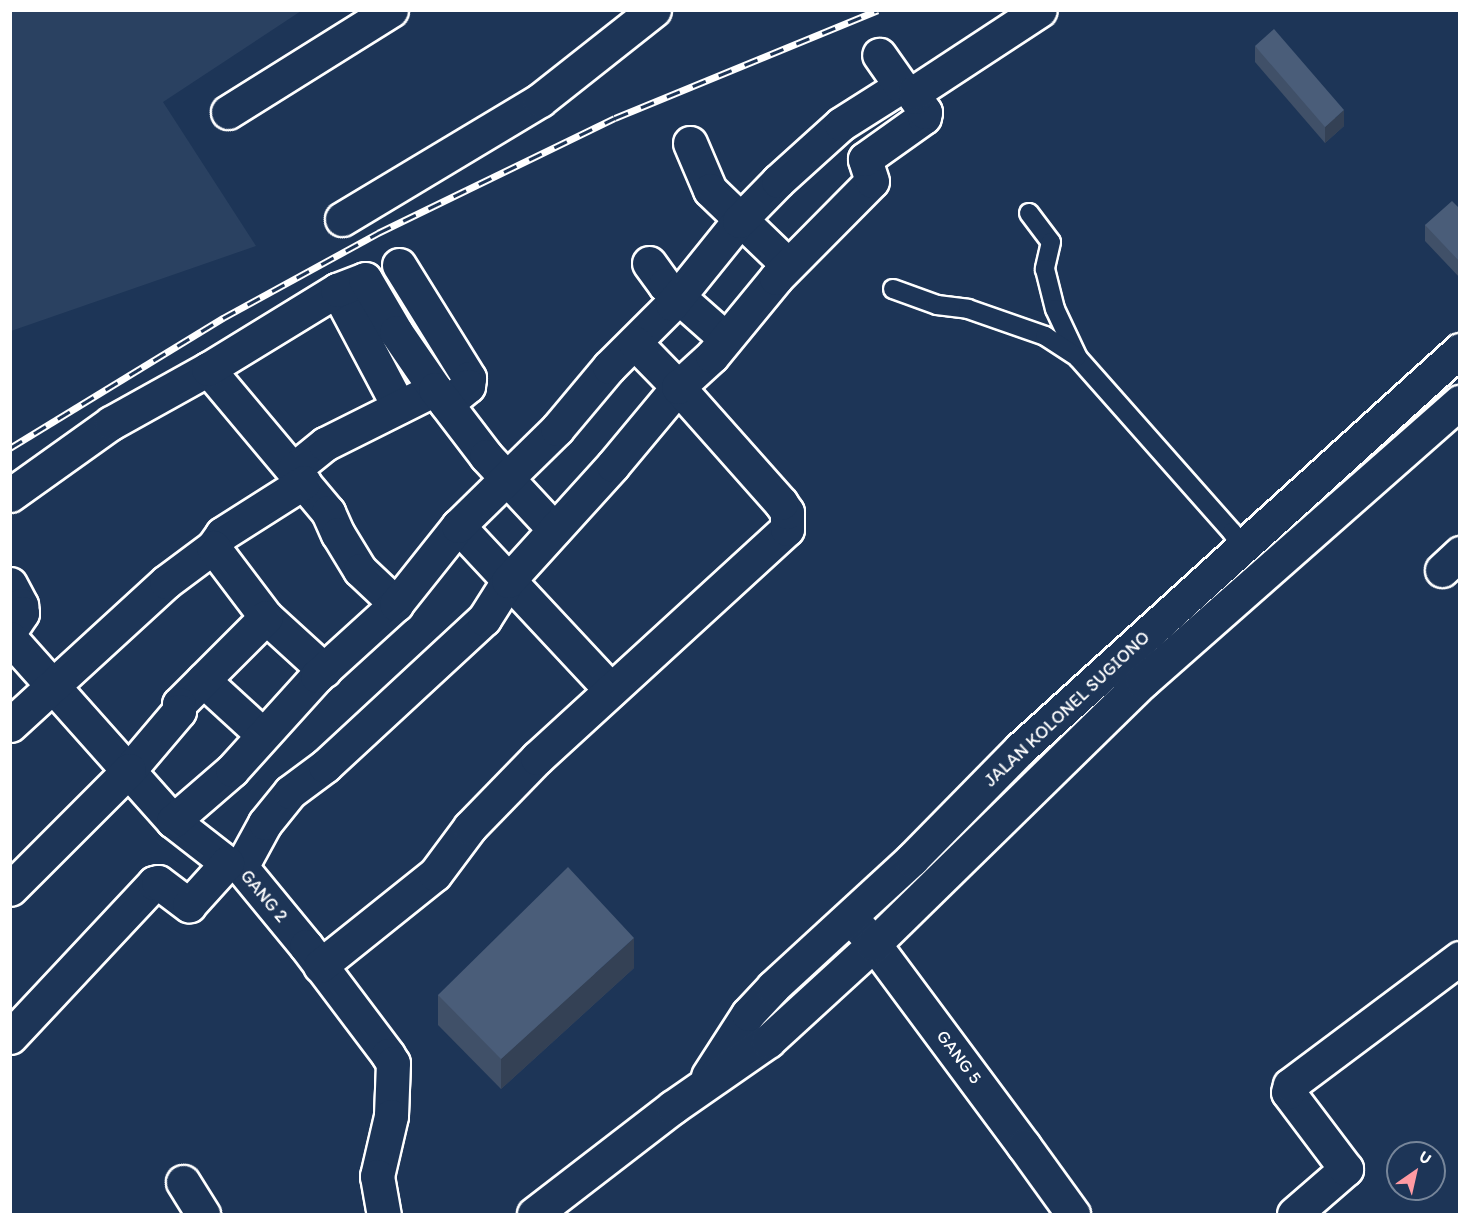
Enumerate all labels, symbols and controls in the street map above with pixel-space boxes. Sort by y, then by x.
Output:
street label: JALAN KOLONEL SUGIONO [981,628,1153,790]
street label: GANG 2 [236,865,292,927]
street label: GANG 5 [932,1026,986,1088]
north arrow [1386,1141,1446,1201]
text: U [1416,1146,1435,1168]

